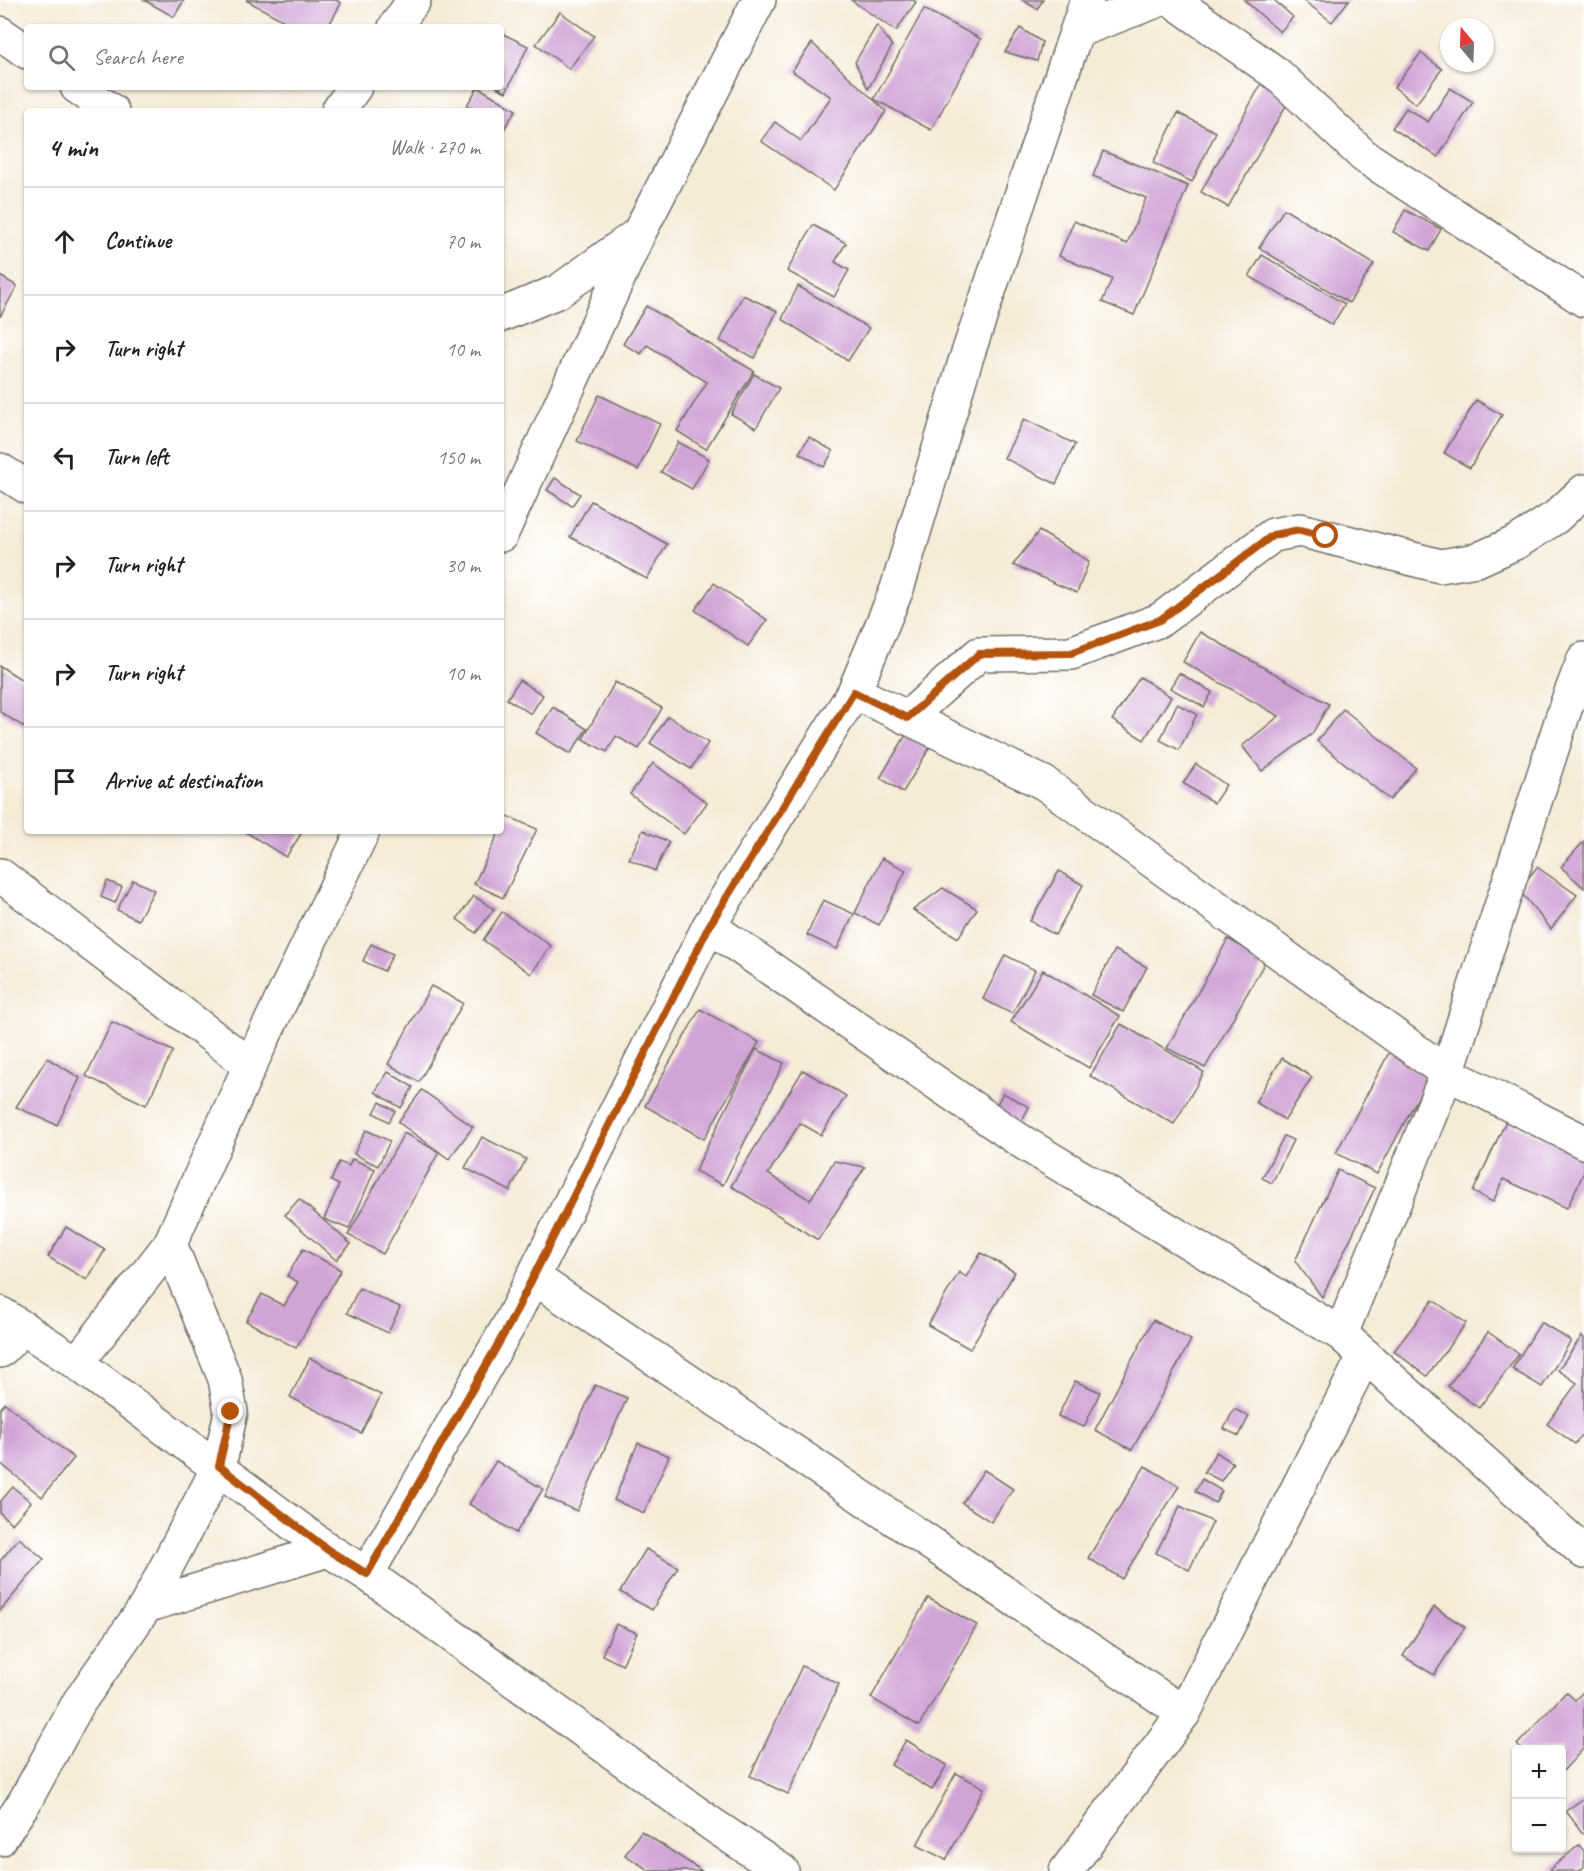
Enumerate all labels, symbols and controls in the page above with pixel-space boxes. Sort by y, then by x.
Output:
north arrow [1440,18,1494,72]
search box [24,24,504,90]
icon: search [45,41,78,74]
text: Search here [93,43,183,71]
text: 4 min [48,131,98,164]
text: Walk · 270 m [390,135,480,160]
icon: ahead [48,225,81,258]
text: Continue [105,227,171,255]
text: 70 m [446,229,480,254]
icon: right [48,333,81,366]
text: Turn right [105,335,182,363]
text: 10 m [446,337,480,362]
icon: left [48,441,81,474]
text: Turn left [105,443,169,471]
text: 150 m [437,445,480,470]
route start [1312,522,1338,548]
icon: right [48,549,81,582]
text: Turn right [105,551,182,579]
text: 30 m [446,553,480,578]
icon: right [48,657,81,690]
text: Turn right [105,659,182,687]
text: 10 m [446,661,480,686]
icon: arrive [48,765,81,798]
text: Arrive at destination [105,767,262,795]
route end [217,1398,243,1424]
map controls [1512,1745,1566,1853]
button: + [1512,1745,1566,1799]
button: − [1512,1799,1566,1853]

